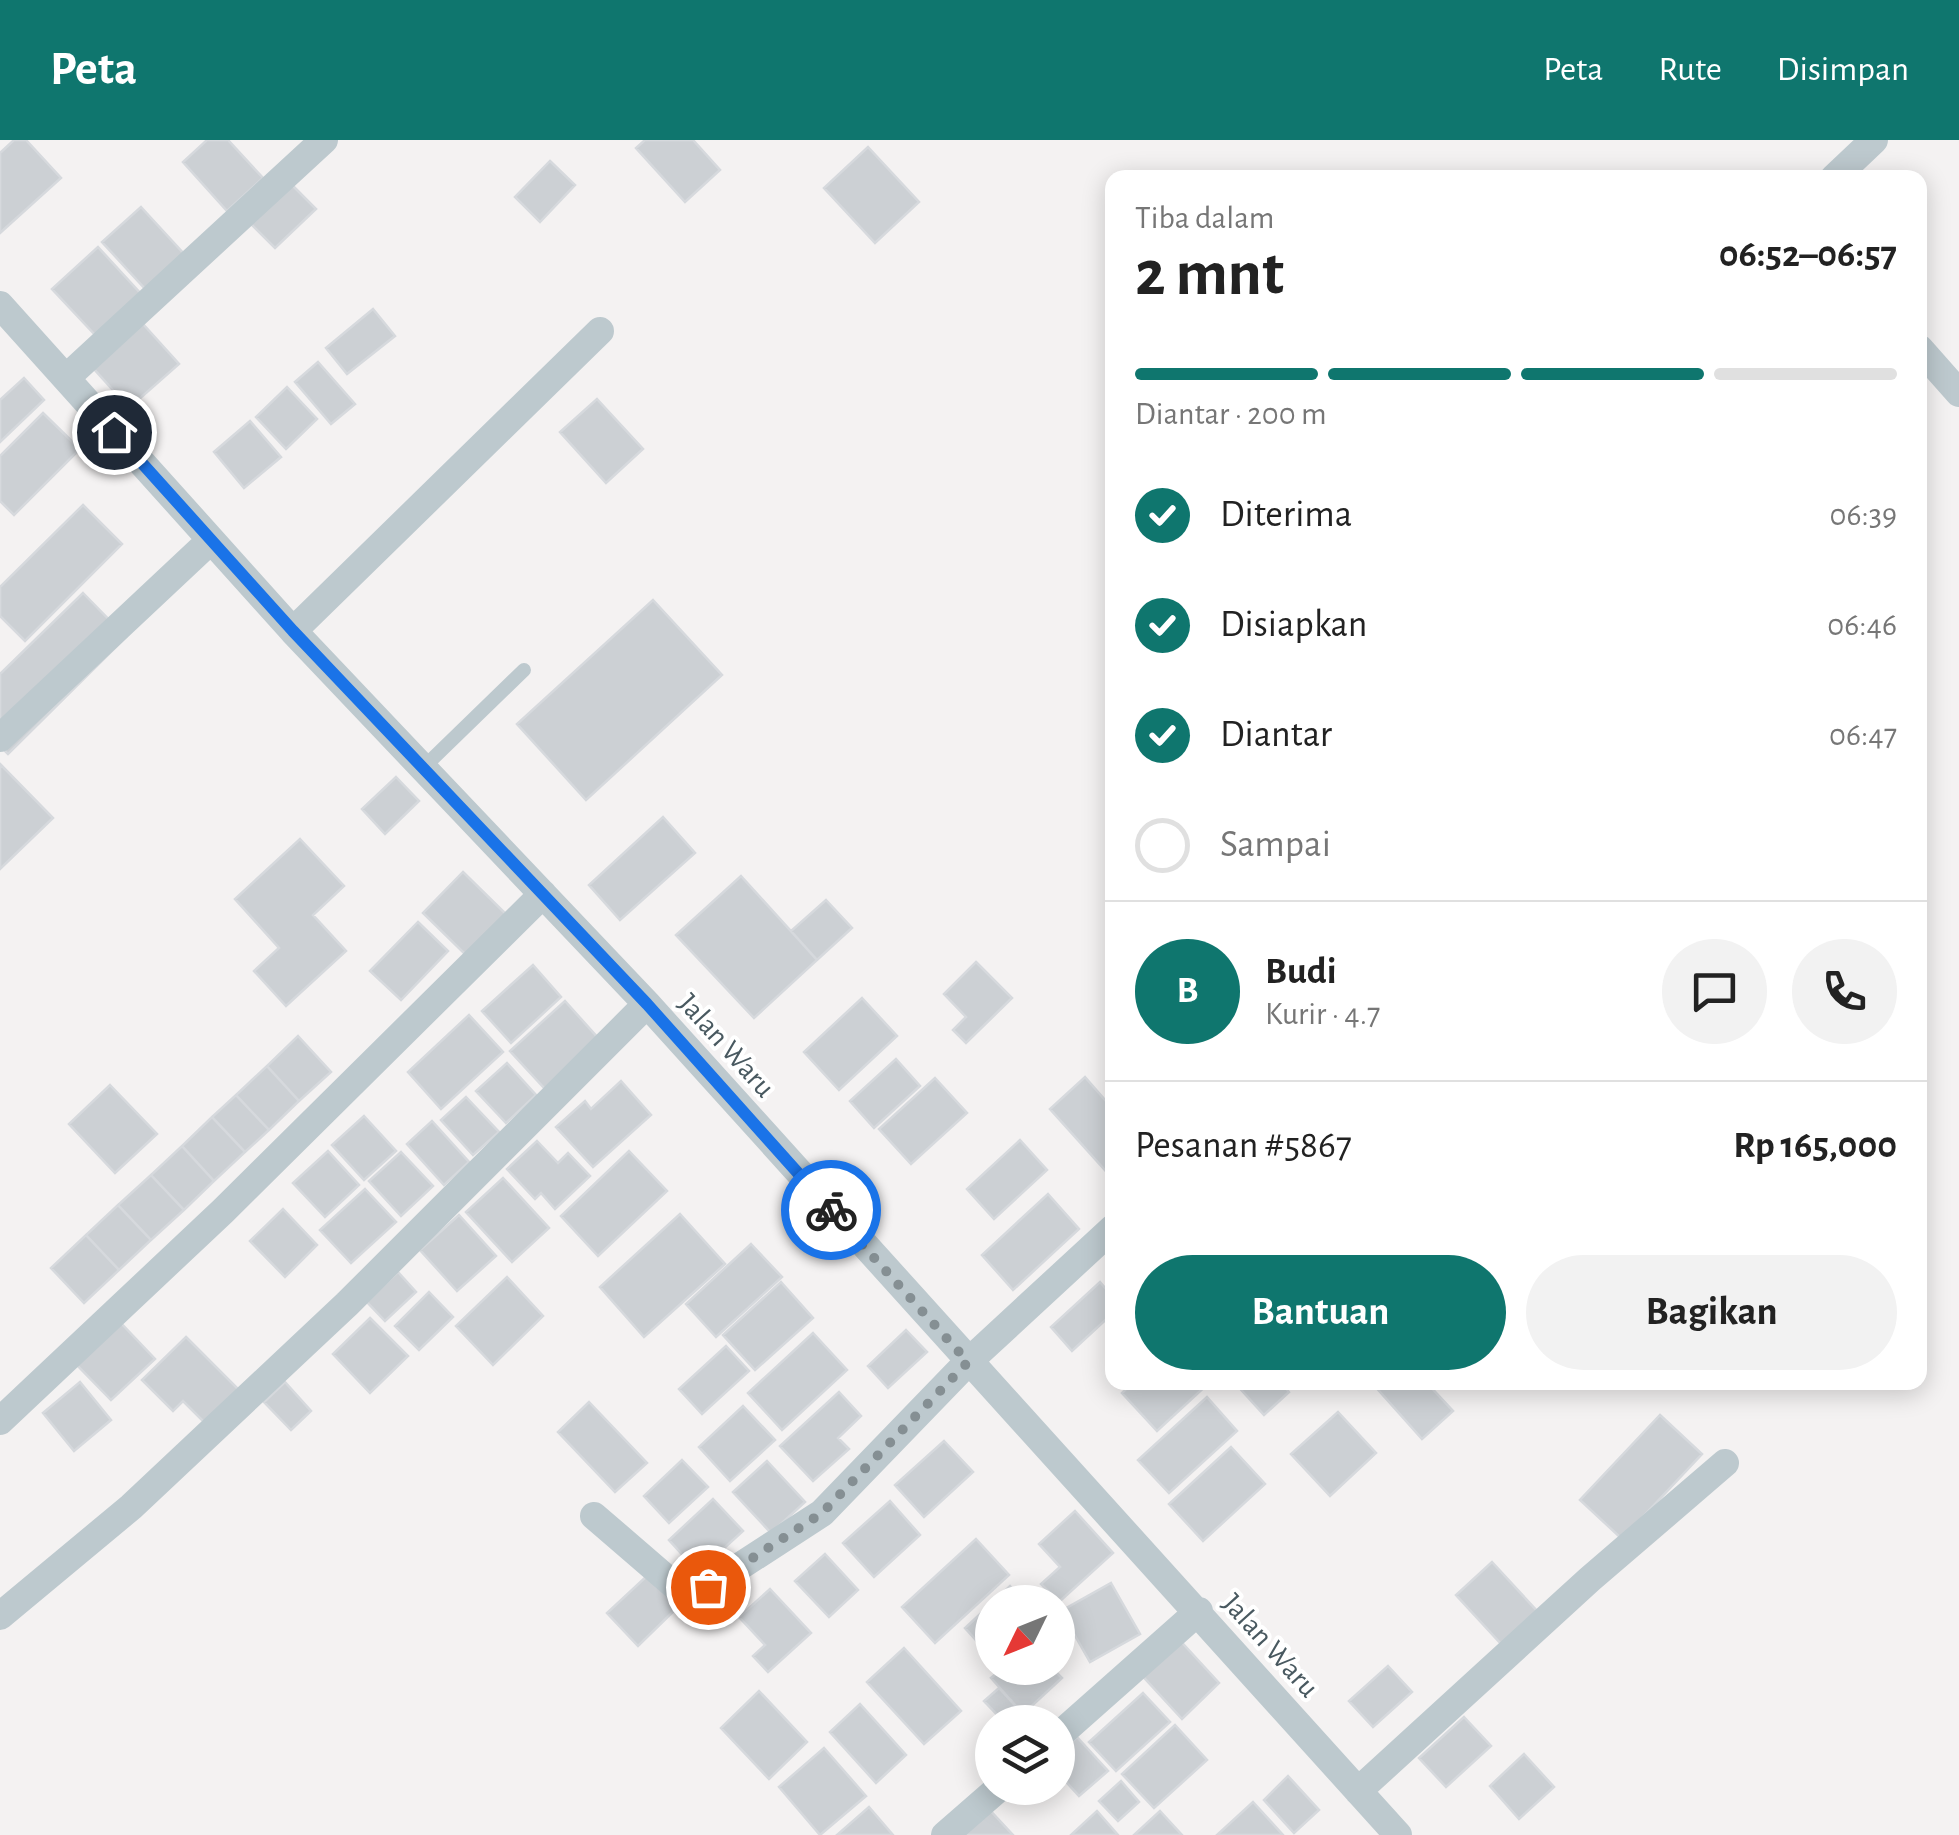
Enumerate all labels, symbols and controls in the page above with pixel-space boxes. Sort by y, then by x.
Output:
text: Peta [50,46,137,94]
text: Peta [1543,52,1603,87]
text: Rute [1658,52,1722,87]
text: Disimpan [1777,52,1909,87]
text: Tiba dalam [1135,202,1274,234]
text: 06:52–06:57 [1719,236,1897,274]
text: 2 mnt [1135,242,1284,307]
pin [72,390,157,475]
text: Diantar · 200 m [1135,398,1327,430]
icon: home [87,405,142,460]
icon: check [1135,488,1190,543]
text: Diterima [1220,496,1352,534]
text: 06:39 [1830,499,1897,531]
icon: check [1135,598,1190,653]
text: Disiapkan [1220,606,1367,644]
text: 06:46 [1827,609,1897,641]
icon: check [1135,708,1190,763]
text: Diantar [1220,716,1332,754]
text: 06:47 [1829,719,1897,751]
text: Sampai [1220,826,1331,864]
button: chat [1662,939,1767,1044]
button: phone [1792,939,1897,1044]
text: Budi [1265,953,1337,991]
text: B [1176,972,1199,1010]
street label: Jalan Waru [672,988,780,1103]
text: Kurir · 4.7 [1265,998,1380,1030]
text: Pesanan #5867 [1135,1127,1352,1165]
text: Rp 165,000 [1733,1127,1897,1165]
courier [781,1160,881,1260]
icon: bike [804,1183,859,1238]
button: Bantuan [1135,1255,1506,1370]
button: Bagikan [1526,1255,1897,1370]
pin [666,1545,751,1630]
icon: bag [681,1560,736,1615]
north arrow [975,1585,1075,1685]
map controls [975,1585,1075,1805]
street label: Jalan Waru [1216,1588,1324,1703]
button: layers [975,1705,1075,1805]

